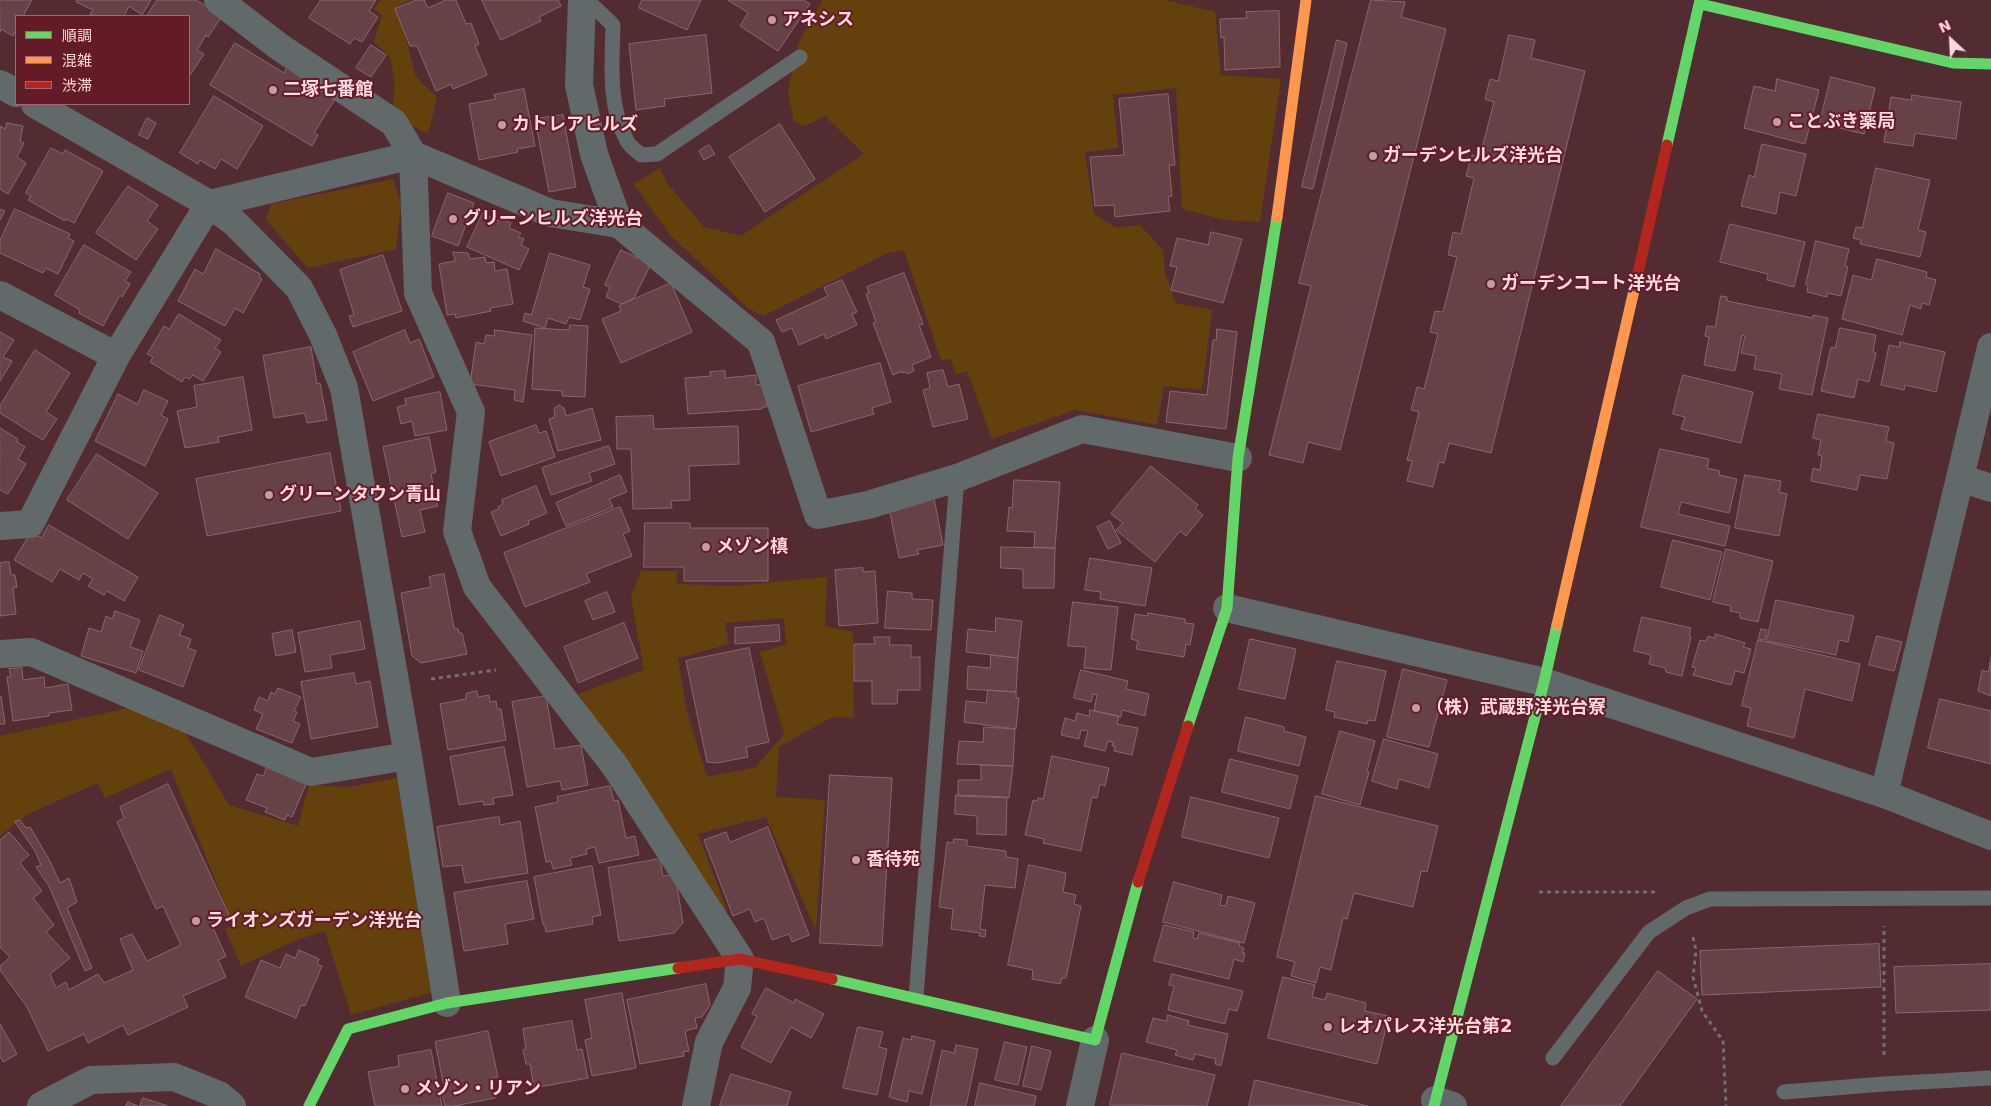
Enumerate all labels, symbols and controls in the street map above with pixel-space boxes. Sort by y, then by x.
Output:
place label: アネシス [782,9,854,31]
marker: アネシス [766,14,778,26]
legend [15,15,190,105]
north arrow [1926,15,1976,65]
text: N [1936,17,1953,36]
text: 順調 [62,27,92,45]
text: 混雑 [62,52,92,70]
text: 渋滞 [62,77,92,95]
place label: 二塚七番館 [283,79,373,101]
marker: 二塚七番館 [267,84,279,96]
place label: ことぶき薬局 [1787,111,1895,133]
place label: カトレアヒルズ [512,114,638,136]
marker: ことぶき薬局 [1771,116,1783,128]
marker: カトレアヒルズ [496,119,508,131]
place label: ガーデンヒルズ洋光台 [1383,145,1563,167]
marker: ガーデンヒルズ洋光台 [1367,150,1379,162]
place label: グリーンヒルズ洋光台 [463,208,643,230]
marker: グリーンヒルズ洋光台 [447,213,459,225]
place label: ガーデンコート洋光台 [1501,273,1681,295]
marker: ガーデンコート洋光台 [1485,278,1497,290]
place label: グリーンタウン青山 [279,484,441,506]
marker: グリーンタウン青山 [263,489,275,501]
place label: メゾン槙 [716,536,788,558]
marker: メゾン槙 [700,541,712,553]
place label: （株）武蔵野洋光台寮 [1426,697,1606,719]
marker: （株）武蔵野洋光台寮 [1410,702,1422,714]
place label: 香待苑 [866,849,920,871]
marker: 香待苑 [850,854,862,866]
place label: ライオンズガーデン洋光台 [206,910,422,932]
marker: ライオンズガーデン洋光台 [190,915,202,927]
place label: レオパレス洋光台第2 [1338,1016,1513,1038]
marker: レオパレス洋光台第2 [1322,1021,1334,1033]
place label: メゾン・リアン [415,1078,541,1100]
marker: メゾン・リアン [399,1083,411,1095]

